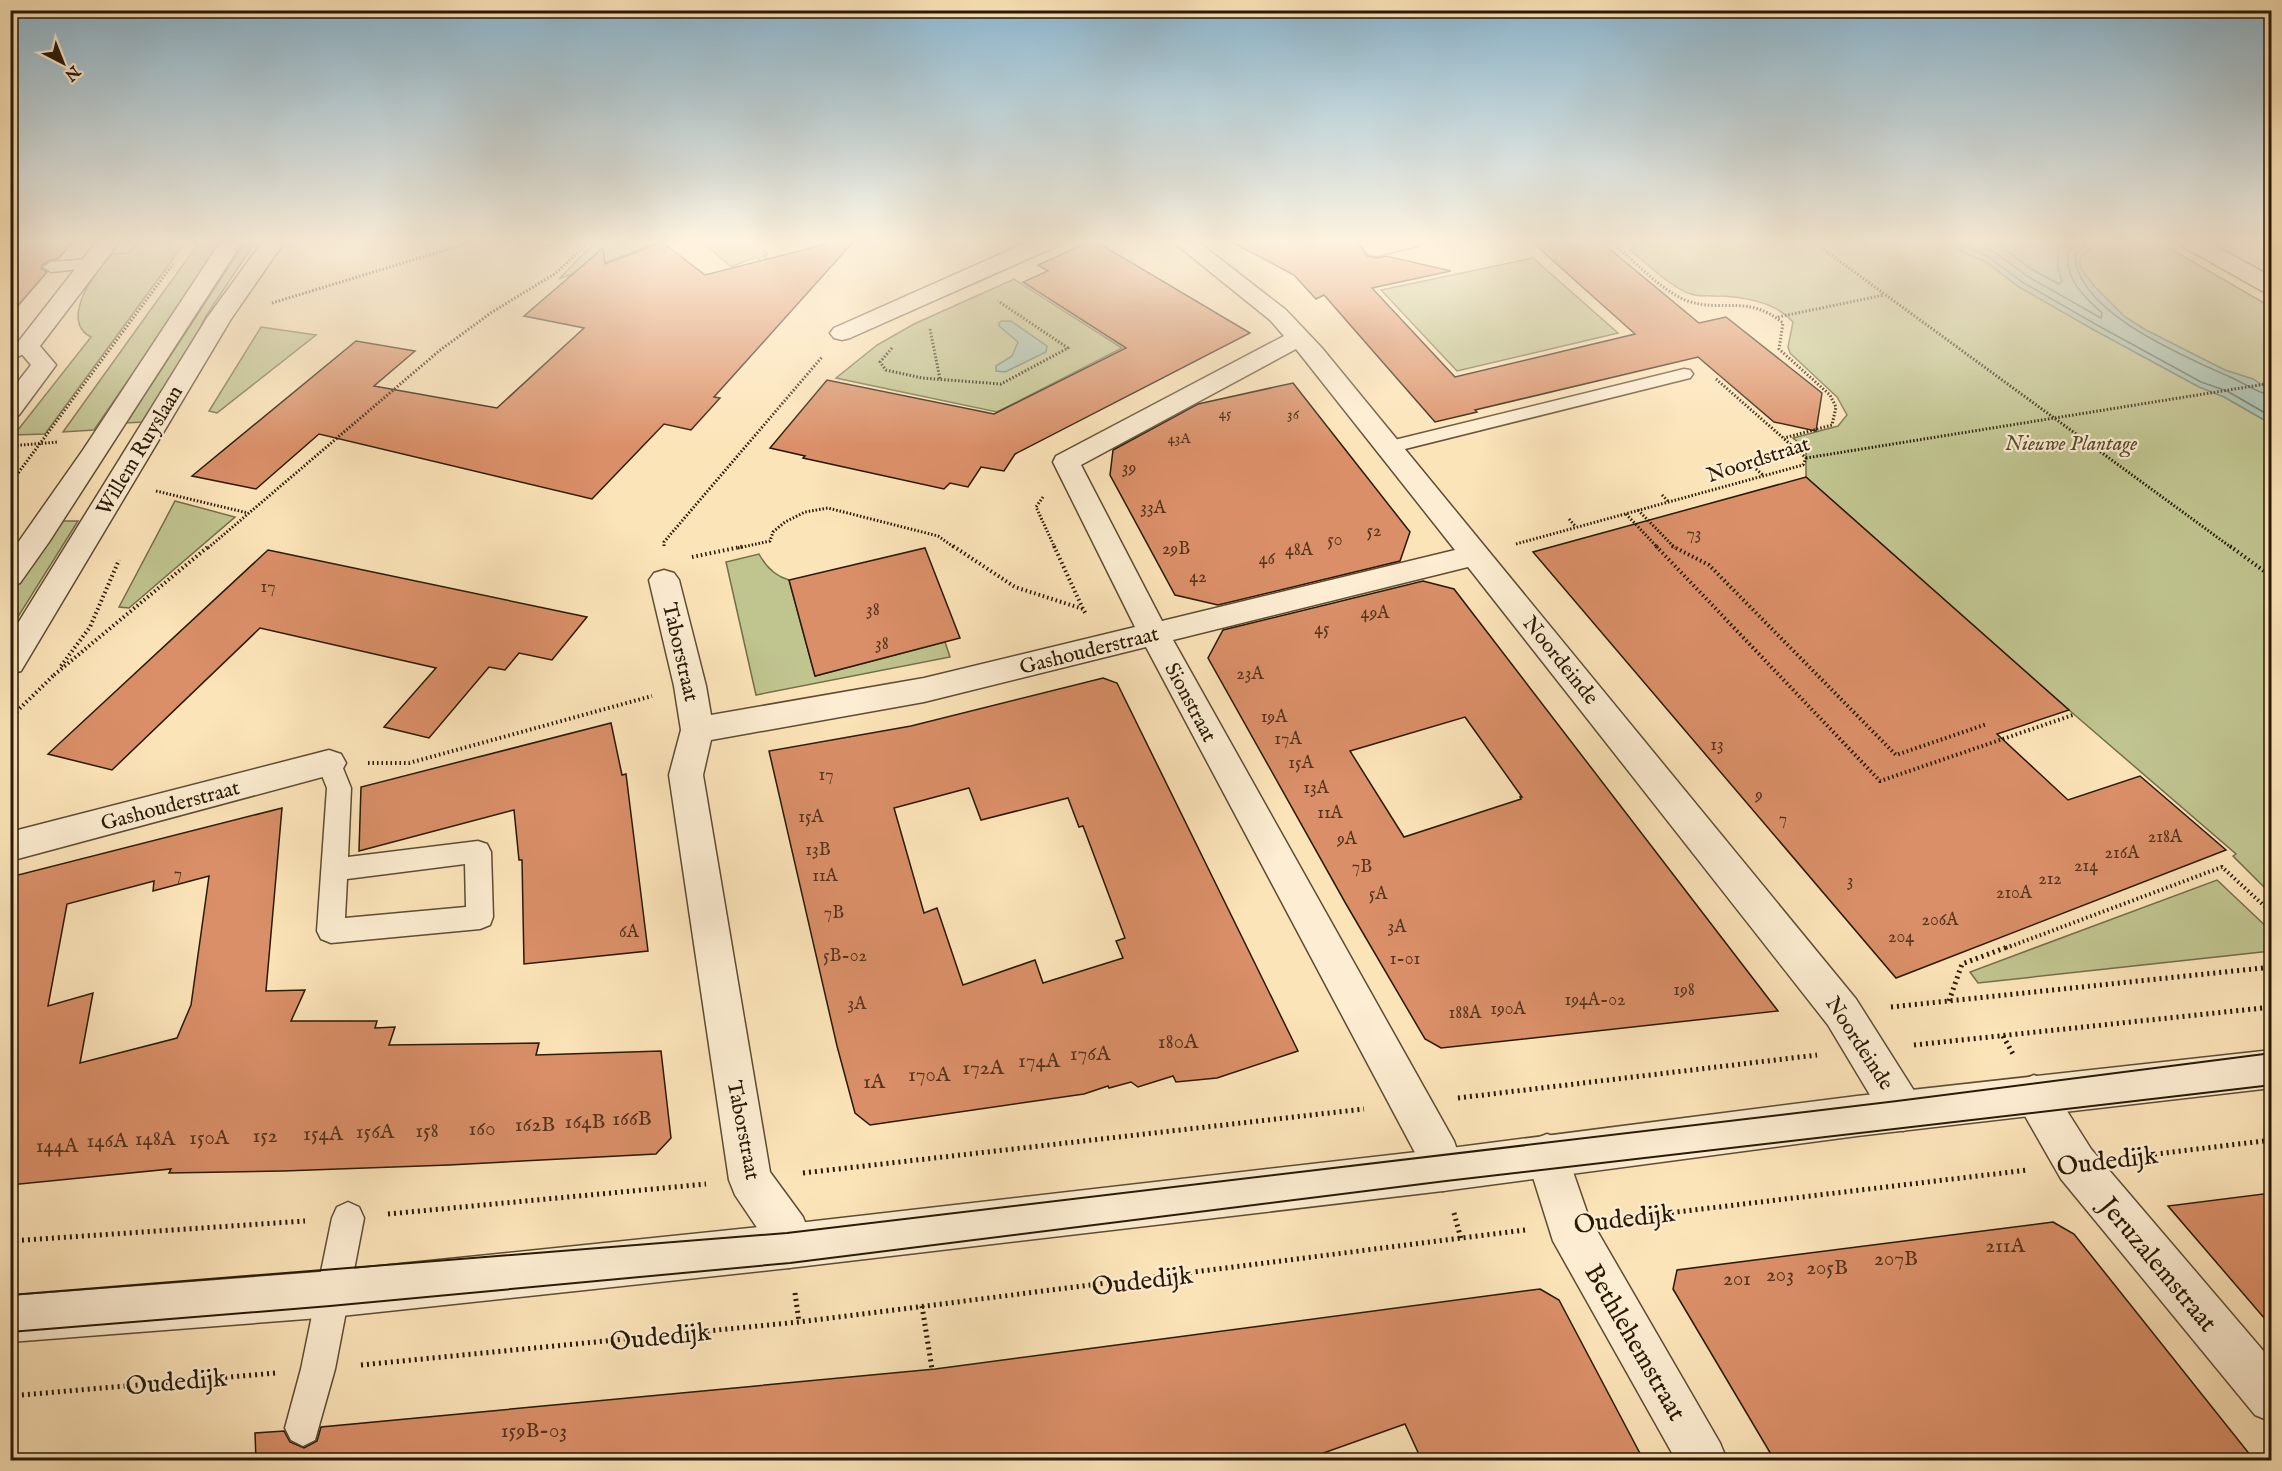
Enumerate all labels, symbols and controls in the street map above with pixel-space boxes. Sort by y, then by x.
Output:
north arrow [33,33,93,93]
text: N [60,60,84,85]
street label: Willem Ruyslaan [91,381,190,521]
house number: 45 [1219,404,1232,423]
house number: 36 [1287,405,1300,424]
house number: 43A [1167,429,1191,448]
street label: Noordstraat [1704,431,1813,490]
park label: Nieuwe Plantage [2005,431,2137,458]
house number: 39 [1122,457,1136,480]
house number: 33A [1140,497,1167,520]
house number: 52 [1367,520,1381,543]
house number: 73 [1686,523,1702,546]
house number: 50 [1327,529,1343,552]
house number: 29B [1162,538,1190,561]
house number: 48A [1285,539,1314,562]
house number: 46 [1259,548,1276,571]
house number: 42 [1189,566,1207,589]
house number: 17 [260,576,276,599]
house number: 38 [866,599,880,622]
street label: Taborstraat [655,600,704,704]
house number: 49A [1361,602,1390,625]
street label: Noordeinde [1516,611,1604,711]
house number: 45 [1314,618,1330,641]
street label: Gashouderstraat [1017,621,1162,682]
house number: 38 [875,633,889,656]
street label: Sionstraat [1157,658,1222,747]
house number: 23A [1236,663,1264,686]
house number: 19A [1261,706,1288,729]
house number: 17A [1274,728,1302,751]
house number: 13 [1710,734,1724,757]
house number: 15A [1288,752,1315,775]
house number: 17 [818,764,834,787]
street label: Gashouderstraat [98,775,243,838]
house number: 13A [1303,777,1330,800]
house number: 9 [1754,784,1763,807]
house number: 11A [1317,802,1344,825]
house number: 15A [798,806,825,829]
house number: 7 [1779,808,1787,831]
house number: 218A [2148,826,2183,849]
house number: 9A [1336,828,1358,851]
house number: 13B [805,839,831,862]
house number: 216A [2105,842,2140,865]
house number: 214 [2074,855,2098,878]
house number: 7B [1352,856,1372,879]
house number: 7 [174,863,182,886]
house number: 11A [812,865,839,888]
house number: 212 [2038,868,2062,891]
house number: 3 [1847,870,1853,893]
house number: 210A [1996,882,2033,905]
house number: 5A [1369,883,1388,906]
house number: 7B [824,902,844,925]
house number: 206A [1921,909,1959,932]
house number: 3A [1388,916,1407,939]
house number: 6A [619,921,640,944]
house number: 204 [1888,926,1914,949]
house number: 5B-02 [823,945,867,968]
house number: 1-01 [1390,948,1420,971]
house number: 198 [1673,979,1695,1002]
house number: 194A-02 [1564,989,1626,1012]
street label: Noordeinde [1818,992,1899,1096]
house number: 3A [848,993,867,1016]
house number: 190A [1490,998,1527,1021]
house number: 188A [1449,1002,1482,1025]
house number: 180A [1158,1029,1199,1056]
house number: 176A [1070,1041,1111,1068]
house number: 174A [1018,1048,1061,1075]
house number: 172A [962,1055,1005,1082]
house number: 170A [908,1062,951,1089]
house number: 1A [863,1069,886,1096]
street label: Taborstraat [720,1078,765,1182]
house number: 166B [612,1106,652,1133]
house number: 164B [565,1109,606,1136]
house number: 162B [515,1112,555,1139]
house number: 160 [469,1116,496,1143]
house number: 158 [415,1118,439,1145]
house number: 156A [356,1119,395,1146]
house number: 154A [303,1121,344,1148]
house number: 152 [252,1123,278,1150]
house number: 150A [189,1125,230,1152]
house number: 148A [135,1126,176,1153]
house number: 146A [86,1128,128,1155]
house number: 144A [36,1133,79,1160]
street label: Oudedijk [2055,1139,2161,1184]
street label: Jeruzalemstraat [2090,1188,2224,1339]
street label: Oudedijk [1572,1197,1678,1242]
house number: 211A [1985,1233,2026,1260]
house number: 207B [1874,1246,1918,1273]
house number: 205B [1806,1255,1848,1282]
street label: Bethlehemstraat [1577,1258,1693,1427]
street label: Oudedijk [1090,1259,1196,1304]
house number: 203 [1766,1262,1794,1289]
house number: 201 [1723,1266,1751,1293]
street label: Oudedijk [608,1316,713,1359]
street label: Oudedijk [124,1362,229,1403]
house number: 159B-03 [501,1418,567,1445]

